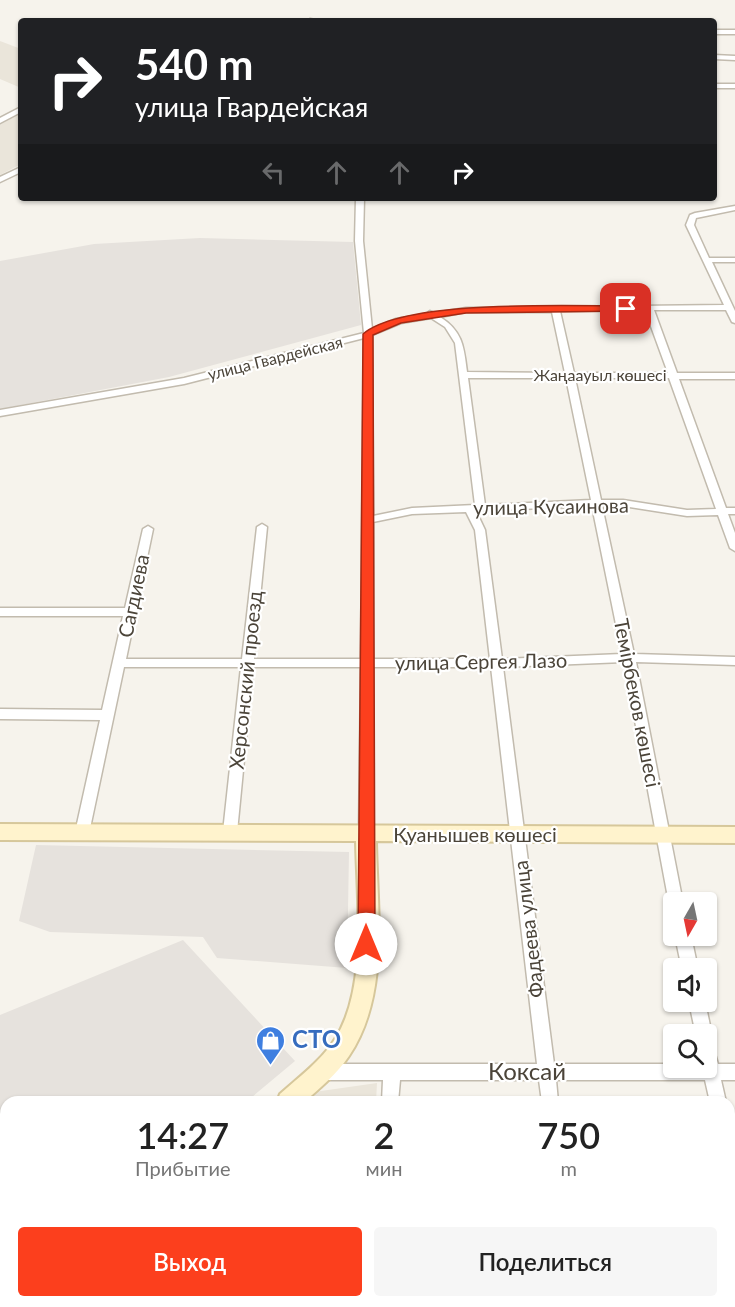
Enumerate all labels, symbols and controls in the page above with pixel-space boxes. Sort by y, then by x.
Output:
text: 540 m [135,39,253,89]
icon: right [36,42,114,120]
text: улица Гвардейская [135,90,368,123]
icon: left [257,156,290,189]
icon: ahead [320,156,353,189]
icon: ahead [383,156,416,189]
icon: right [446,156,479,189]
pin [600,283,651,334]
icon: arrive [609,292,642,325]
street label: улица Гвардейская [206,332,344,383]
street label: Жаңаауыл көшесі [533,365,667,384]
street label: улица Кусаинова [473,493,629,519]
street label: Сагдиева [112,552,154,640]
street label: Херсонский проезд [224,589,266,770]
street label: Темірбеков көшесі [610,616,666,789]
street label: улица Сергея Лазо [395,647,567,675]
street label: Қуанышев көшесі [393,822,557,846]
street label: Фадеева улица [508,859,548,999]
north arrow [663,892,717,946]
map controls [663,892,717,1078]
position arrow [334,912,398,976]
button: sound [663,958,717,1012]
shop icon: СТО [255,1024,287,1066]
place label: СТО [292,1024,341,1053]
button: search [663,1024,717,1078]
street label: Коксай [488,1056,566,1085]
text: 14:27 [136,1113,229,1157]
text: 2 [374,1113,394,1157]
text: 750 [537,1113,600,1157]
text: Прибытие [135,1156,231,1180]
text: мин [366,1156,402,1180]
text: m [560,1156,577,1180]
button: Выход [18,1227,362,1296]
button: Поделиться [374,1227,717,1296]

